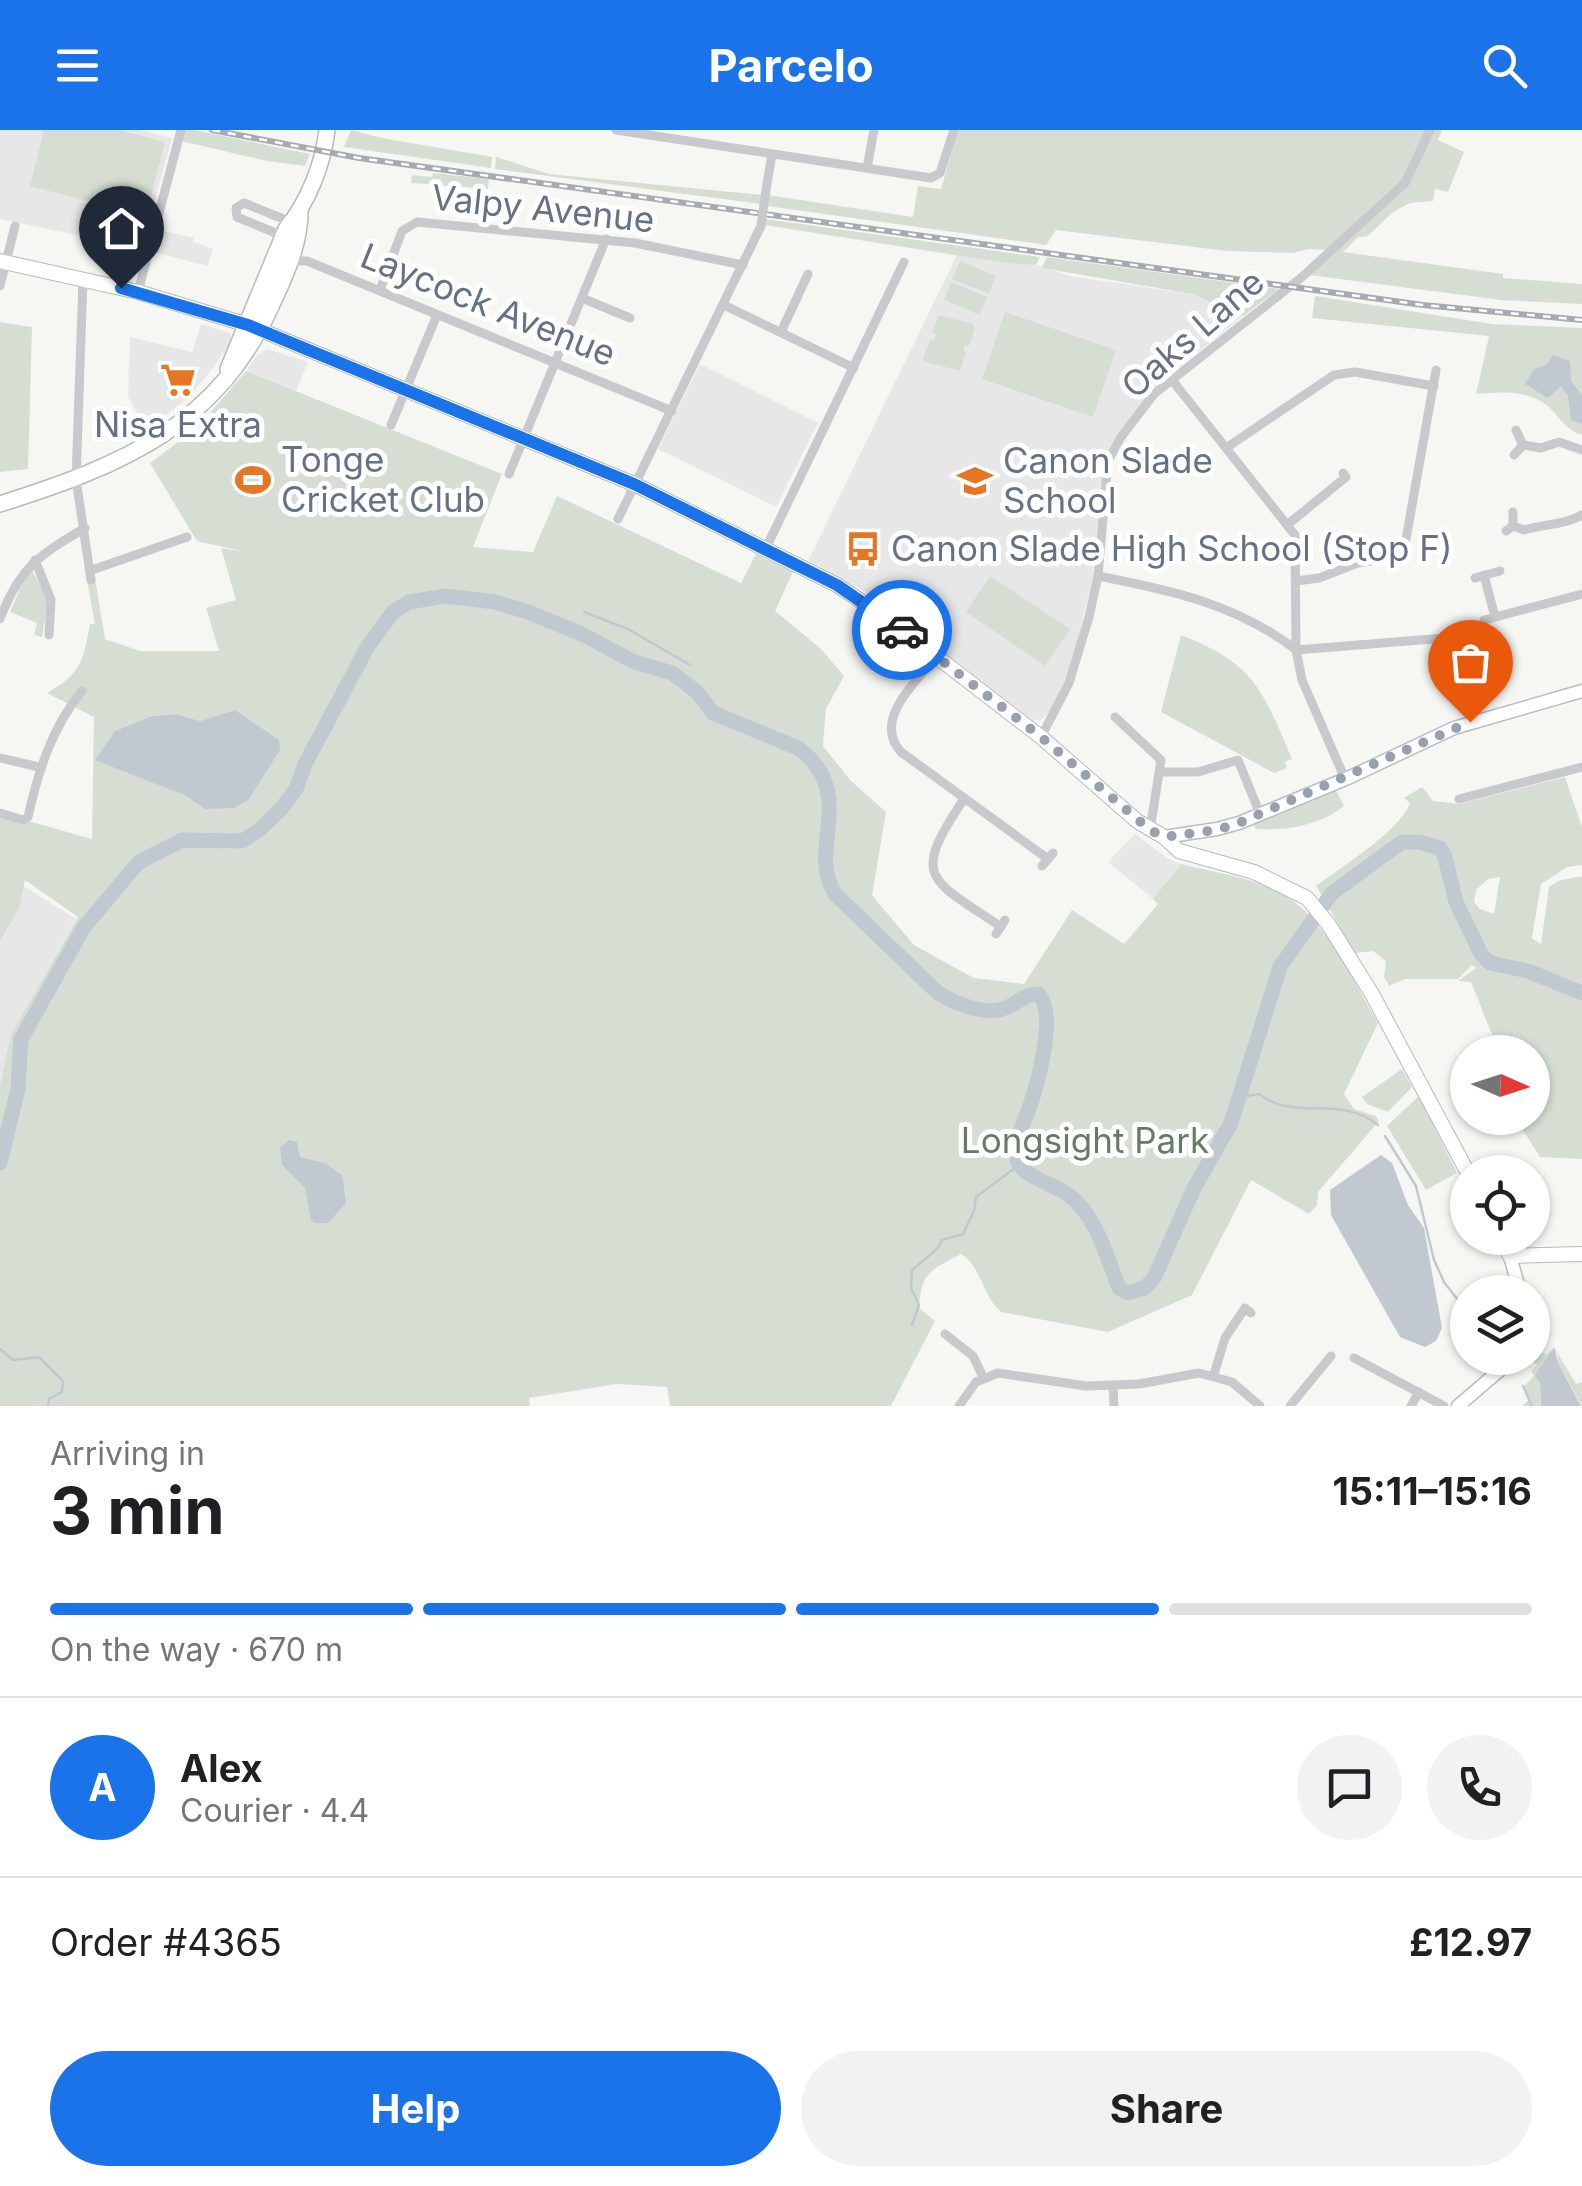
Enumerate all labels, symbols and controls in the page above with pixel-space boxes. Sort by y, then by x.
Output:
icon: menu [50,38,105,93]
text: Parcelo [708,38,874,93]
icon: search [1477,38,1532,93]
street label: Valpy Avenue [430,175,657,241]
pin [79,186,164,289]
icon: home [94,201,149,256]
street label: Laycock Avenue [355,234,622,374]
street label: Oaks Lane [1113,260,1272,406]
supermarket icon: Nisa Extra [159,361,197,399]
place label: Nisa Extra [94,403,262,445]
place label: Tonge Cricket Club [281,438,485,520]
place label: Canon Slade School [1003,439,1213,521]
sports icon: Tonge Cricket Club [234,461,272,499]
school or university icon: Canon Slade School [956,462,994,500]
place label: Canon Slade High School (Stop F) [891,527,1453,569]
bus stop icon: Canon Slade High School (Stop F) [844,530,882,568]
courier [852,580,952,680]
icon: car [875,603,930,658]
pin [1428,620,1513,723]
icon: bag [1443,635,1498,690]
north arrow [1450,1035,1550,1135]
map controls [1450,1035,1550,1375]
park label: Longsight Park [961,1119,1209,1161]
button: locate [1450,1155,1550,1255]
button: layers [1450,1275,1550,1375]
text: Arriving in [50,1434,205,1473]
text: 15:11–15:16 [1332,1468,1532,1514]
text: 3 min [50,1471,225,1550]
text: On the way · 670 m [50,1630,343,1669]
button: chat [1297,1735,1402,1840]
button: phone [1427,1735,1532,1840]
text: Alex [180,1745,263,1791]
text: A [88,1764,117,1810]
text: Courier · 4.4 [180,1791,369,1830]
text: Order #4365 [50,1919,282,1965]
text: £12.97 [1409,1919,1532,1965]
button: Help [50,2051,781,2166]
button: Share [801,2051,1532,2166]

